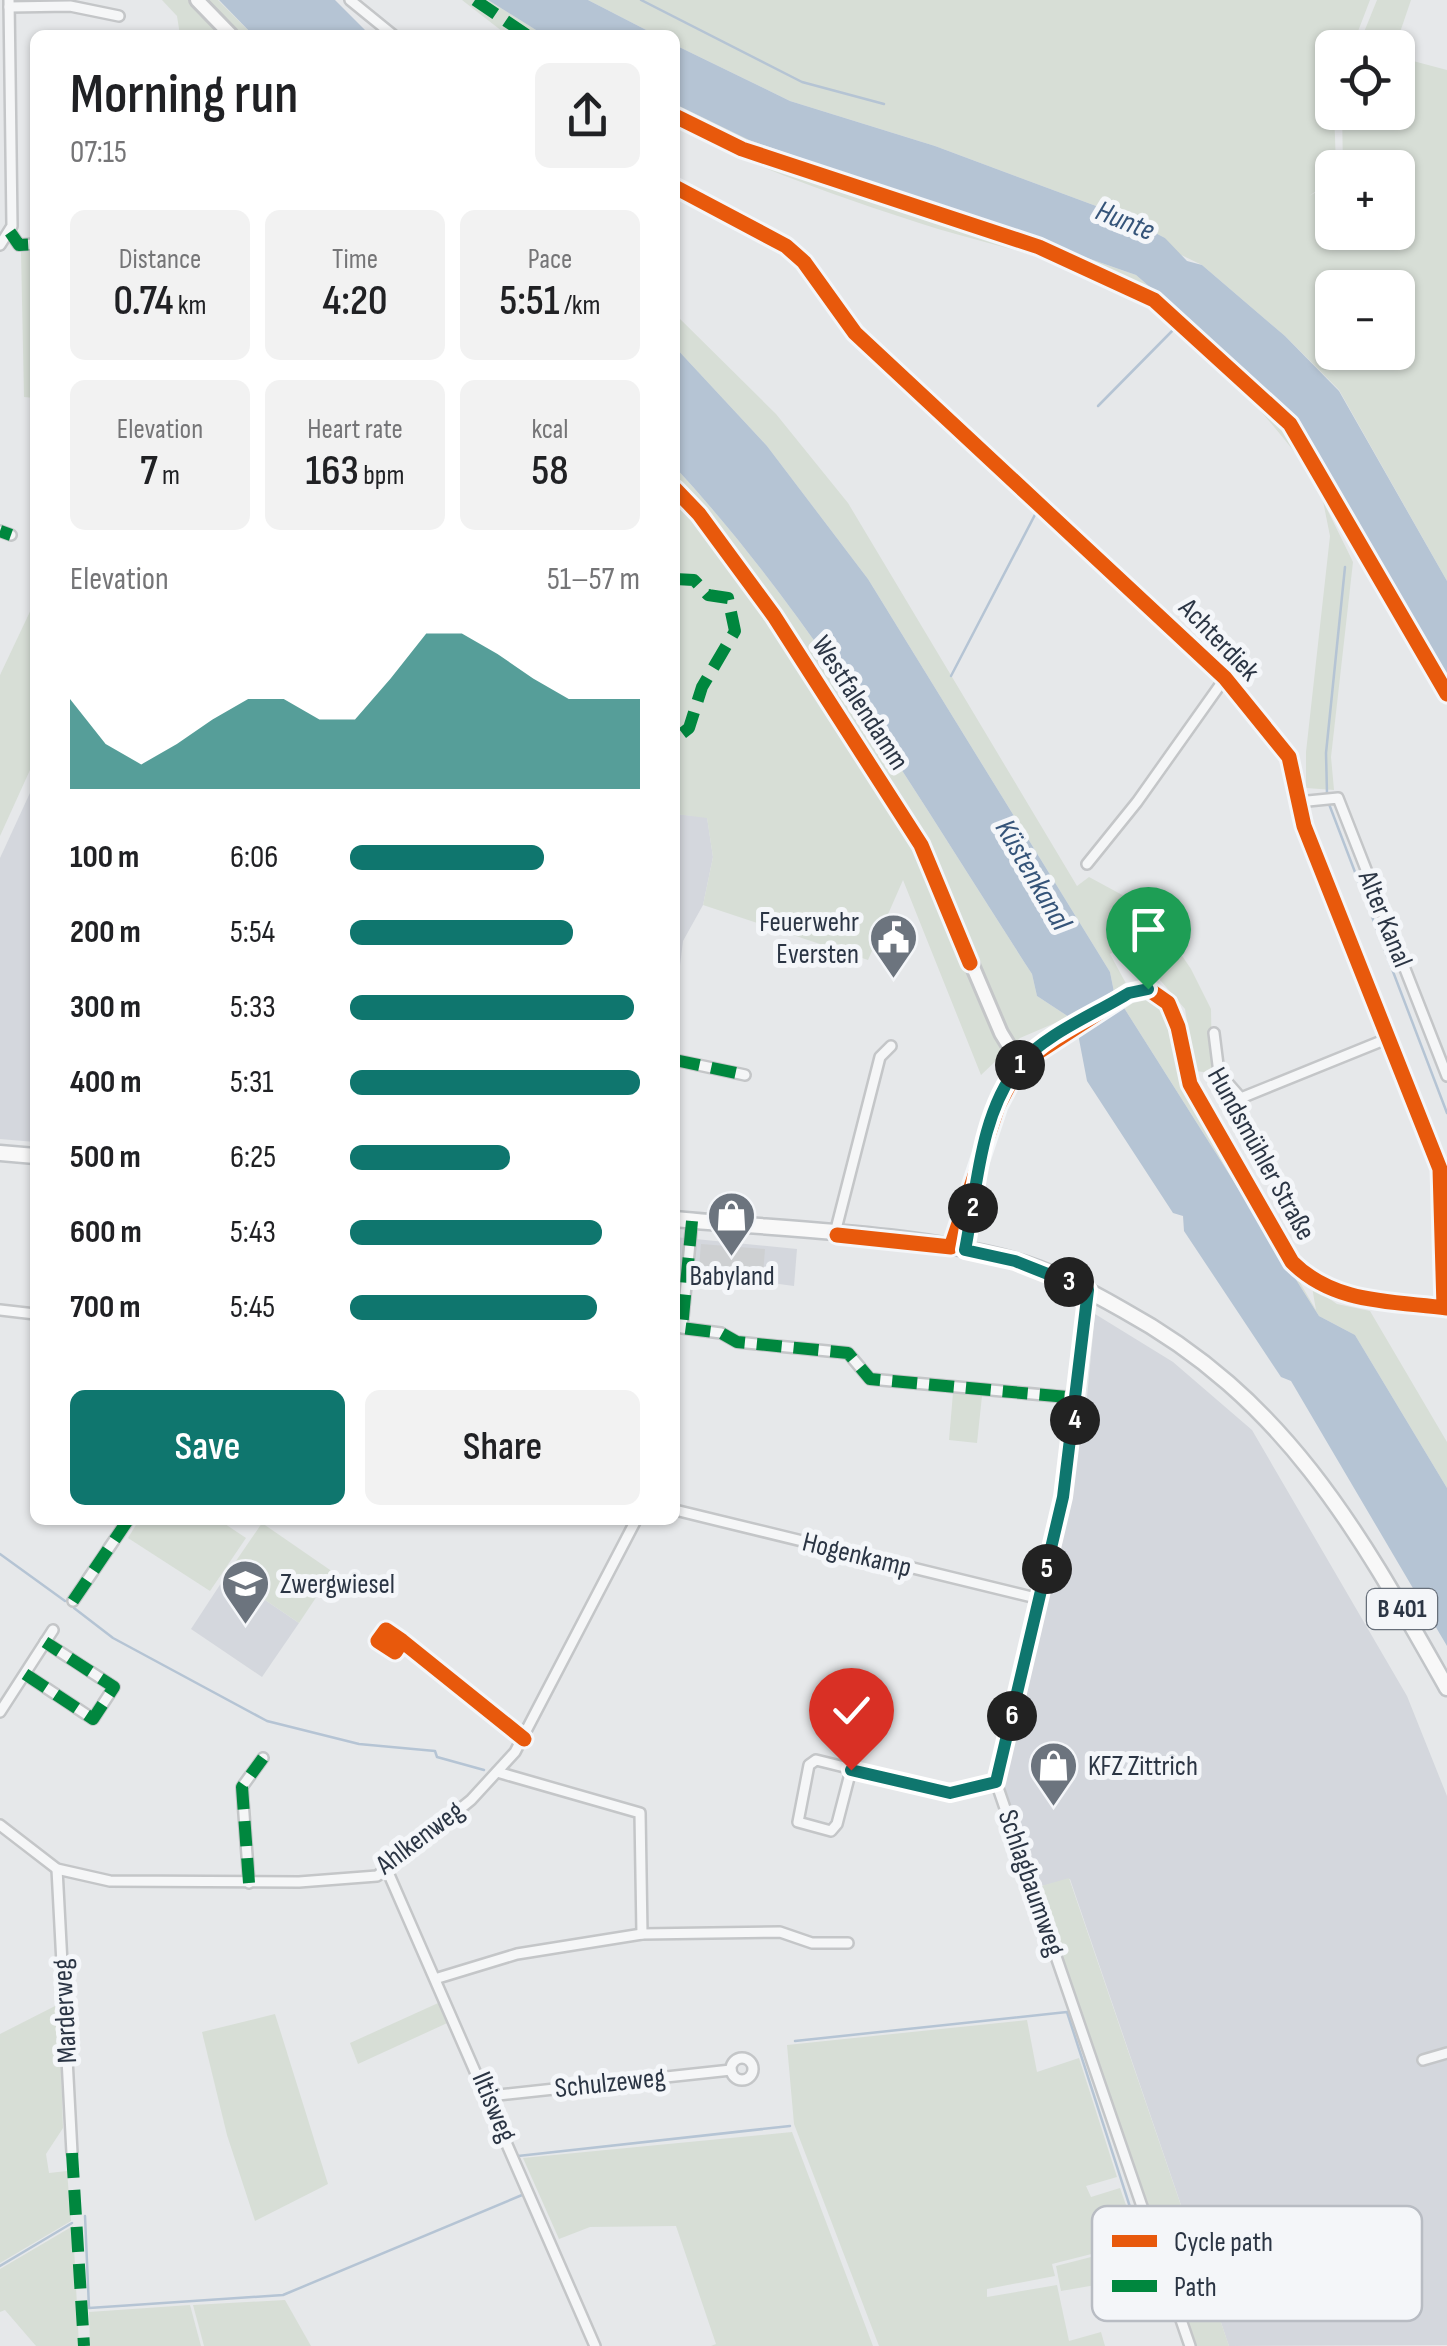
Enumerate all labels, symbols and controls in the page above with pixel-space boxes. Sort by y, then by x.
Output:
map controls [1315,30,1415,370]
button: locate [1315,30,1415,130]
text: Morning run [70,62,298,129]
button: share [535,63,640,168]
text: 07:15 [70,133,127,172]
button: + [1315,150,1415,250]
water label: Hunte [1090,193,1160,249]
text: Distance [119,243,201,276]
text: Time [332,243,378,276]
text: Pace [528,243,572,276]
button: − [1315,270,1415,370]
text: 0.74 [114,276,173,327]
text: 4:20 [323,276,387,327]
text: 5:51 [500,276,560,327]
text: km [173,289,207,322]
text: /km [560,289,600,322]
text: Elevation [117,413,203,446]
text: Heart rate [307,413,403,446]
text: kcal [531,413,569,446]
text: 7 [140,446,158,497]
text: 163 [306,446,359,497]
text: 58 [531,446,569,497]
text: m [158,459,180,492]
text: bpm [359,459,404,492]
text: Elevation [70,560,169,599]
text: 51–57 m [547,560,640,599]
street label: Achterdiek [1171,591,1266,688]
street label: Westfalendamm [804,630,916,776]
water label: Küstenkanal [987,813,1080,938]
text: 100 m [70,838,139,877]
text: 6:06 [230,838,278,877]
street label: Alter Kanal [1350,865,1419,972]
pin [1106,887,1191,990]
icon: arrive [1121,902,1176,957]
place label: Feuerwehr Eversten [759,906,859,971]
public building icon: Feuerwehr Eversten [868,912,920,980]
text: 200 m [70,913,141,952]
text: 5:54 [230,913,275,952]
text: 300 m [70,988,141,1027]
text: 5:33 [230,988,276,1027]
pin: 1 [995,1040,1045,1090]
text: 1 [1015,1048,1025,1081]
street label: Hundsmühler Straße [1200,1062,1322,1246]
text: 400 m [70,1063,142,1102]
text: 5:31 [230,1063,274,1102]
text: 500 m [70,1138,141,1177]
text: 6:25 [230,1138,276,1177]
pin: 2 [948,1183,998,1233]
shop icon: Babyland [706,1190,758,1258]
text: 2 [967,1191,979,1224]
text: 600 m [70,1213,142,1252]
text: 5:43 [230,1213,276,1252]
pin: 3 [1044,1257,1094,1307]
place label: Babyland [689,1260,775,1293]
text: 3 [1063,1265,1075,1298]
text: 700 m [70,1288,141,1327]
text: 5:45 [230,1288,275,1327]
button: Save [70,1390,345,1505]
button: Share [365,1390,640,1505]
pin: 4 [1050,1395,1100,1445]
text: 4 [1068,1403,1082,1436]
street label: Hogenkamp [799,1526,915,1584]
pin: 5 [1022,1544,1072,1594]
text: 5 [1041,1552,1053,1585]
school or university icon: Zwergwiesel [219,1558,271,1626]
place label: Zwergwiesel [280,1568,395,1601]
road number: B 401 [1367,1589,1437,1629]
pin [809,1668,894,1771]
icon: check [824,1683,879,1738]
pin: 6 [987,1691,1037,1741]
text: 6 [1005,1699,1019,1732]
shop icon: KFZ Zittrich [1027,1740,1079,1808]
place label: KFZ Zittrich [1088,1750,1198,1783]
street label: Ahlkenweg [369,1794,470,1882]
street label: Schlagbaumweg [991,1806,1071,1960]
street label: Marderweg [46,1958,84,2064]
street label: Schulzeweg [553,2061,667,2105]
street label: Iltisweg [465,2067,523,2147]
legend [1092,2206,1422,2321]
text: Cycle path [1174,2226,1273,2259]
text: Path [1174,2271,1217,2304]

